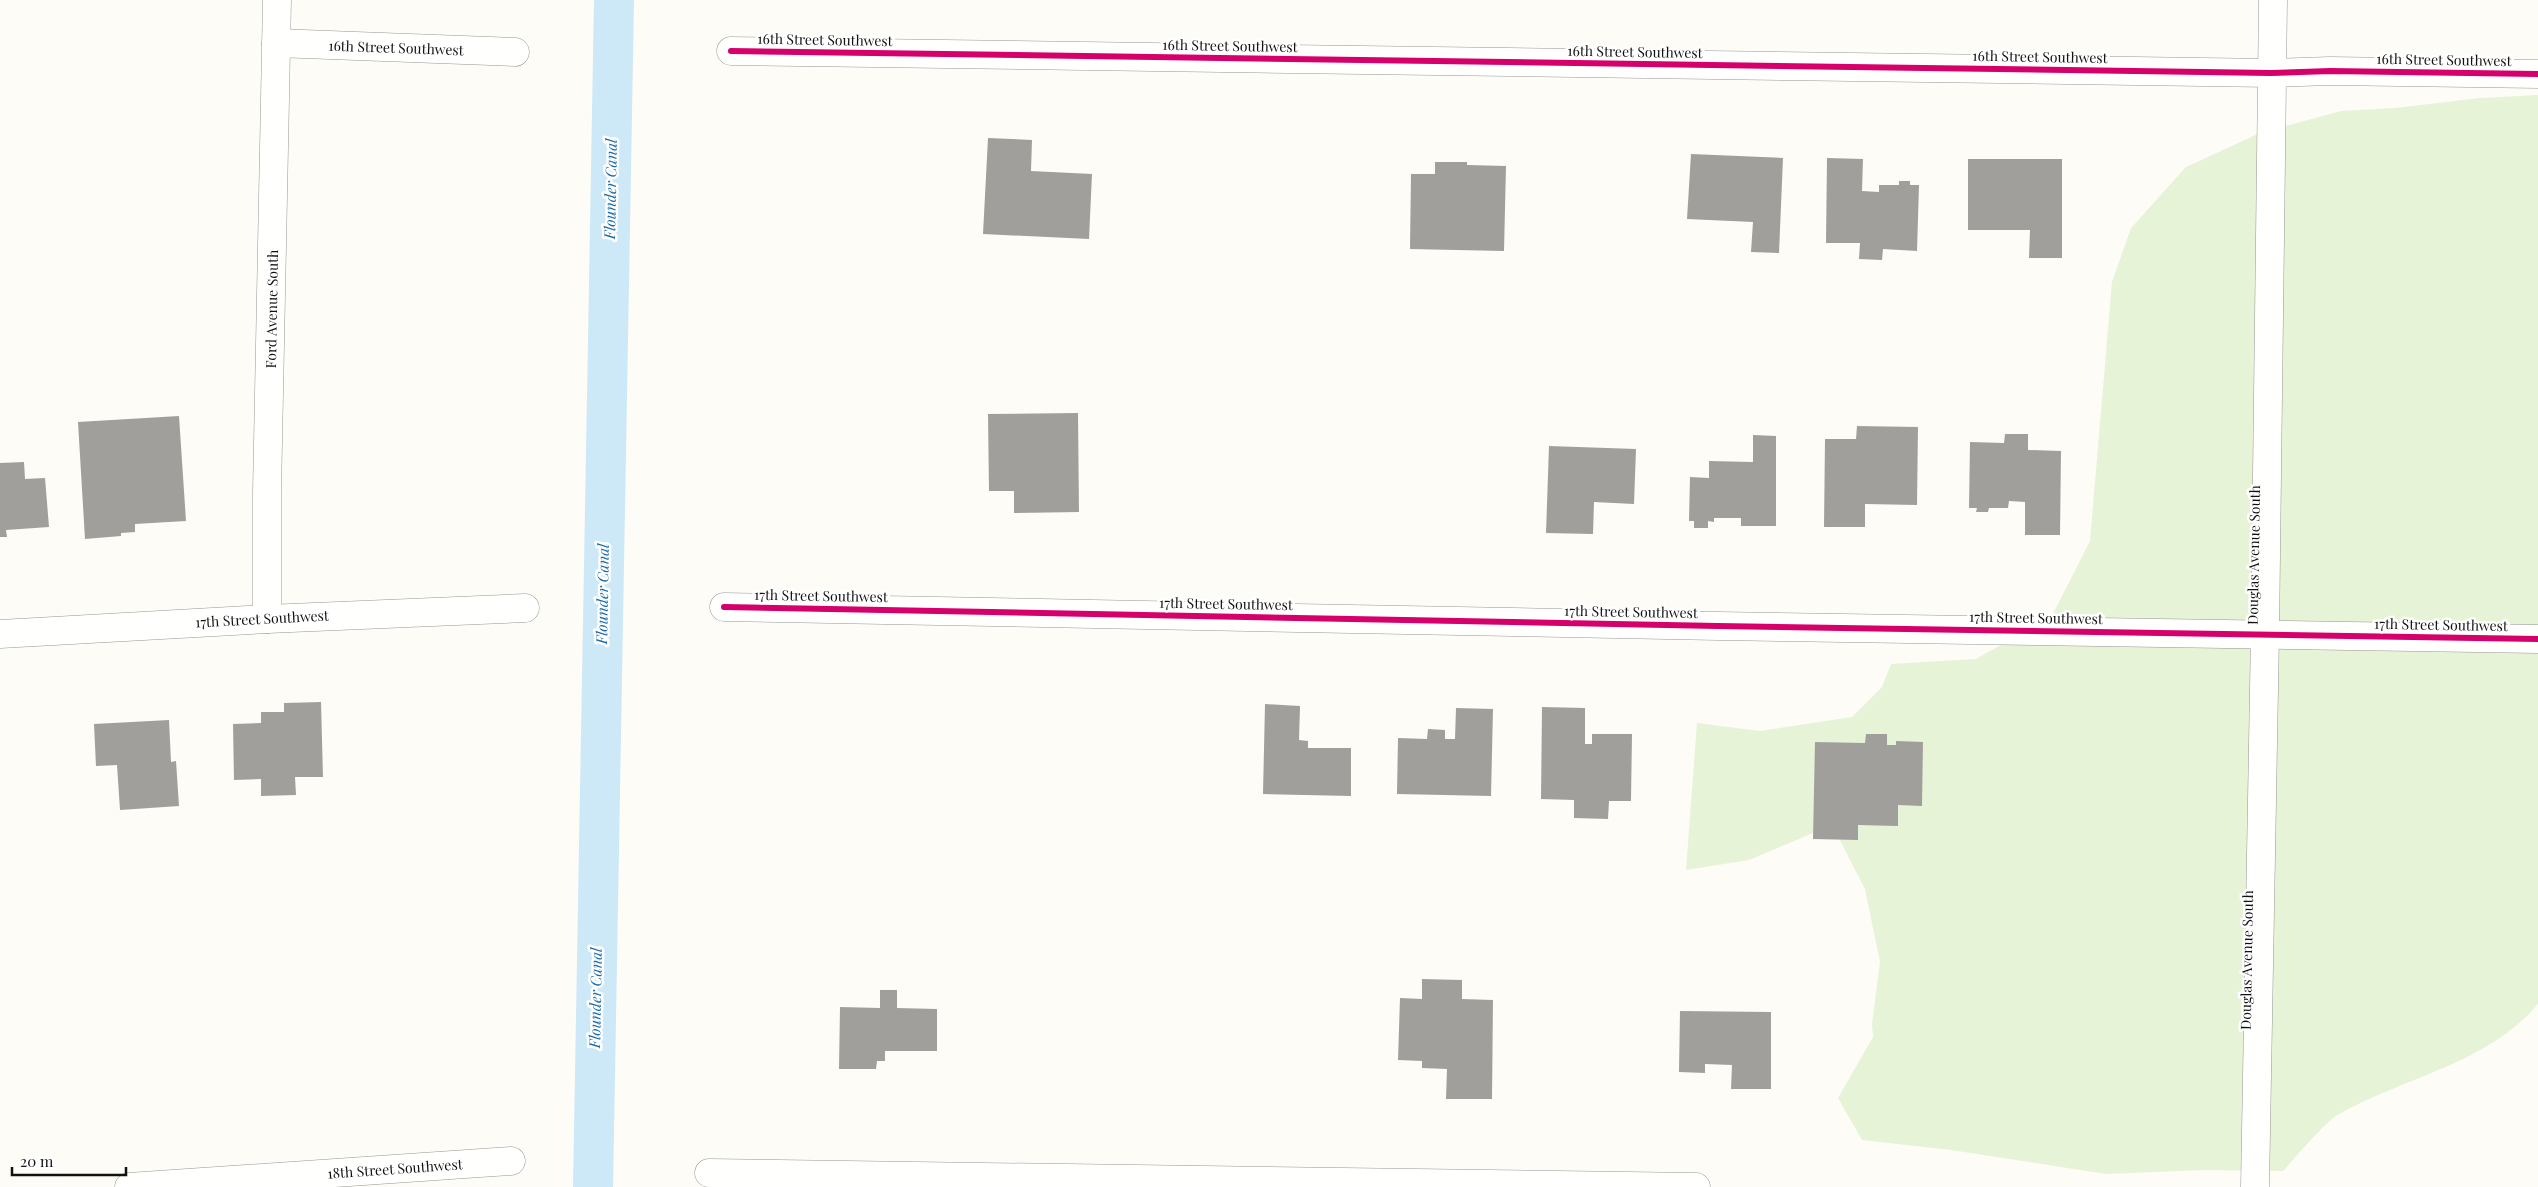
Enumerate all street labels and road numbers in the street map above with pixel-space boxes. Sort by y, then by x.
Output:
street label: 16th Street Southwest [757,29,894,50]
street label: 16th Street Southwest [1162,35,1299,56]
street label: 16th Street Southwest [328,36,465,59]
street label: 16th Street Southwest [1567,41,1704,62]
street label: 16th Street Southwest [1972,46,2109,67]
street label: 16th Street Southwest [2376,49,2513,70]
street label: Ford Avenue South [261,249,282,368]
street label: Douglas Avenue South [2243,484,2264,625]
street label: 17th Street Southwest [754,585,889,606]
street label: 17th Street Southwest [1159,593,1294,614]
street label: 17th Street Southwest [1564,601,1699,622]
street label: 17th Street Southwest [195,605,330,631]
street label: 17th Street Southwest [1969,607,2104,628]
street label: 17th Street Southwest [2374,614,2509,635]
street label: Douglas Avenue South [2236,889,2257,1030]
street label: 18th Street Southwest [327,1154,464,1183]

